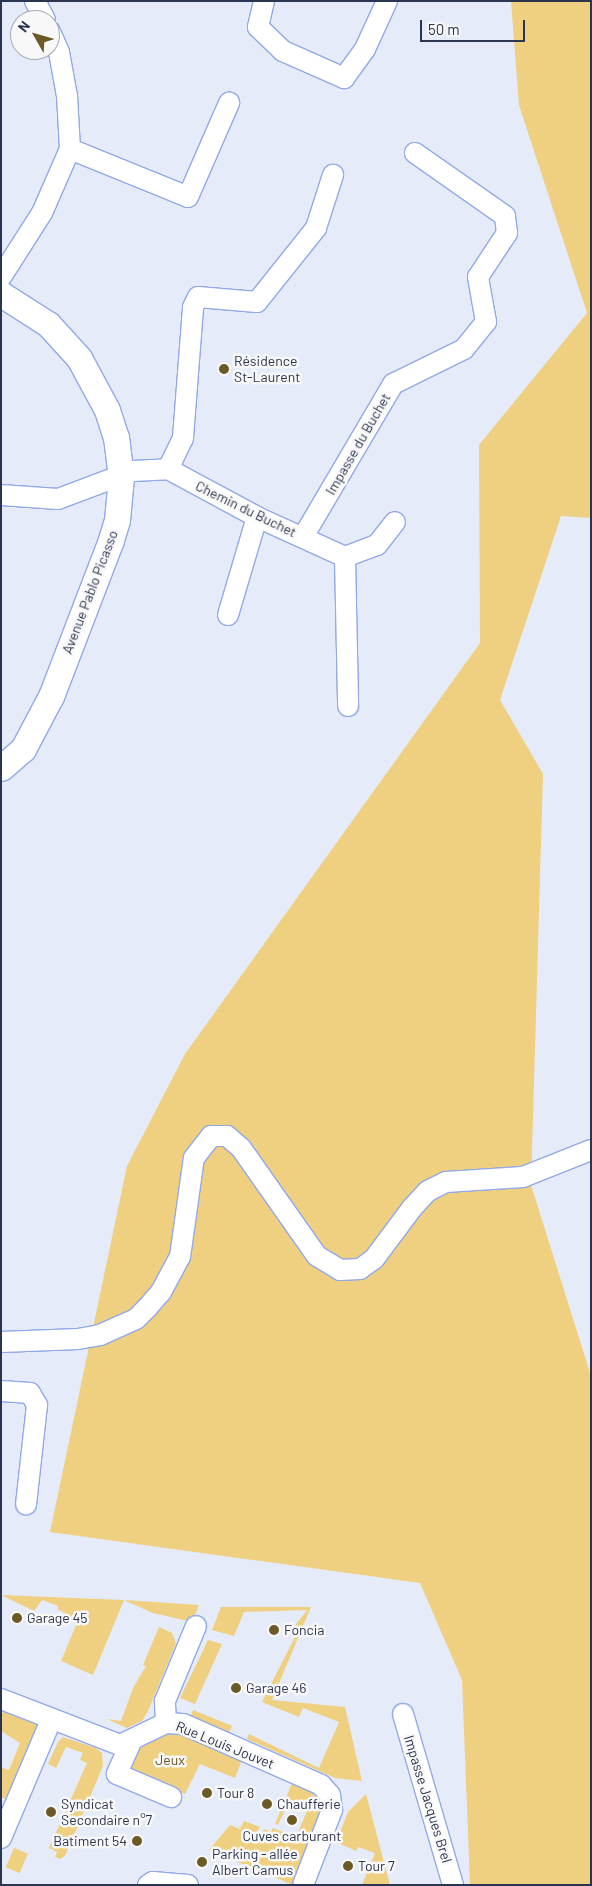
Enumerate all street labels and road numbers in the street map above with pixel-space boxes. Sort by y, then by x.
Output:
street label: Impasse du Buchet [322,390,394,498]
street label: Chemin du Buchet [193,477,299,541]
street label: Avenue Pablo Picasso [59,528,121,656]
street label: Rue Louis Jouvet [173,1718,277,1772]
street label: Impasse Jacques Brel [401,1733,455,1865]

